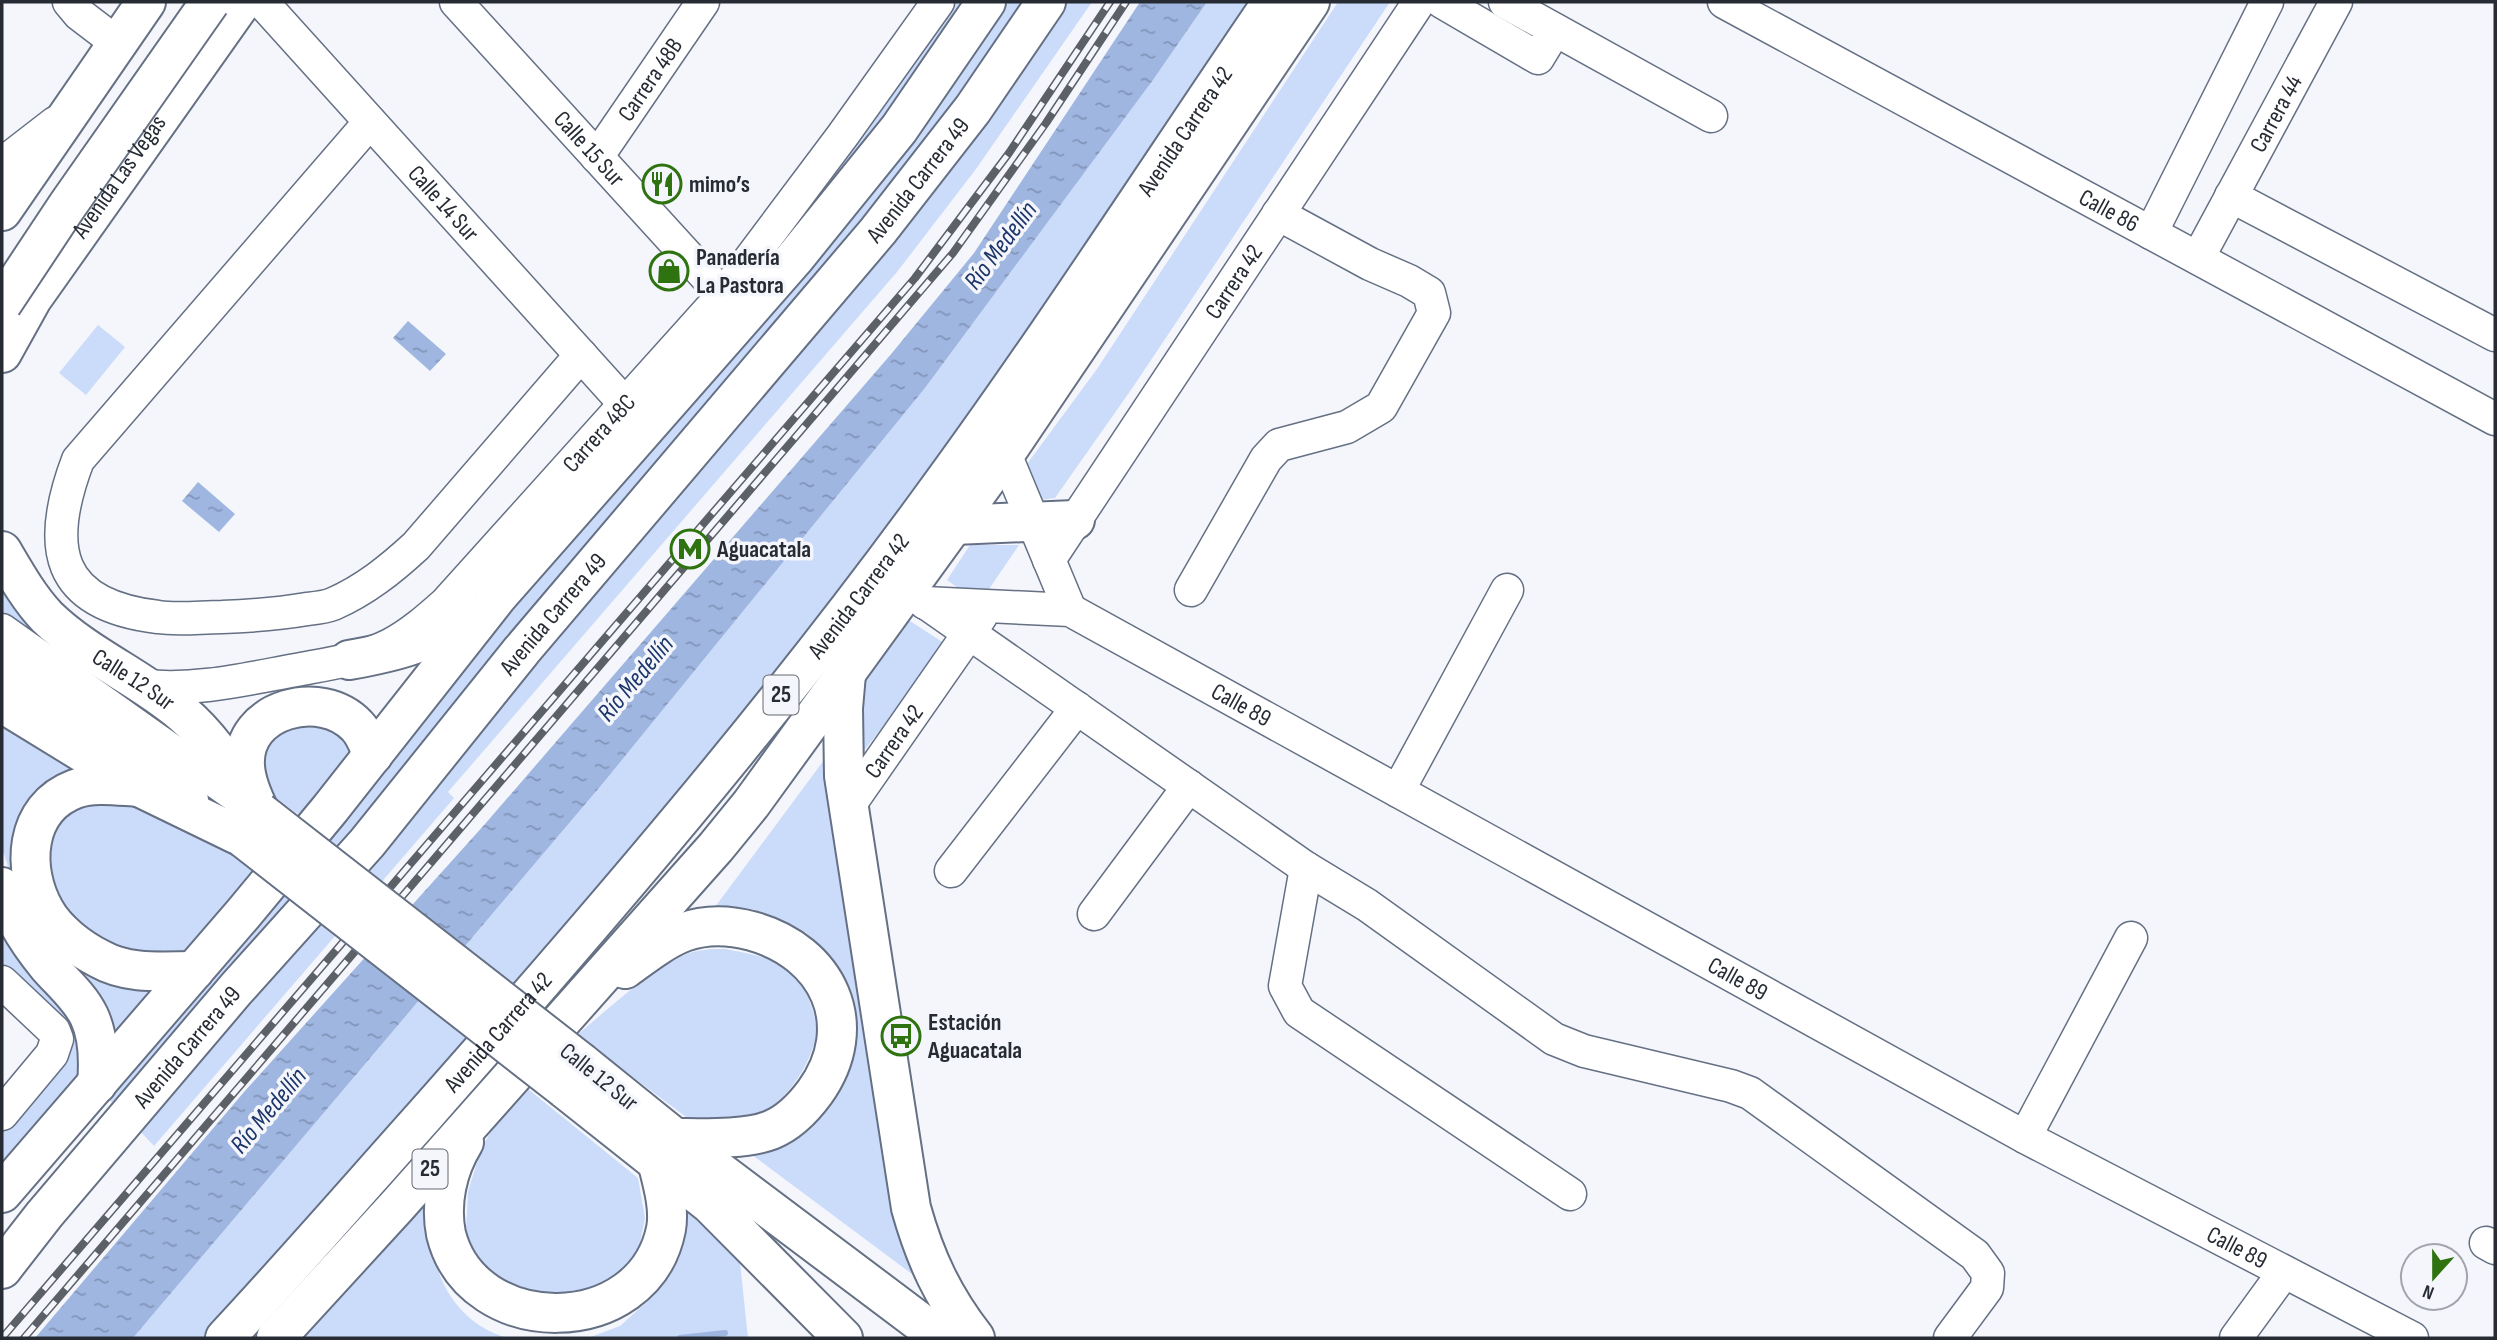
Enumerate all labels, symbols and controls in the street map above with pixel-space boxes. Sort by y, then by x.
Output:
street label: Carrera 48B [611,32,689,127]
street label: Avenida Carrera 42 [1131,61,1239,202]
street label: Carrera 44 [2243,70,2308,157]
street label: Calle 15 Sur [548,105,631,192]
street label: Avenida Las Vegas [65,109,172,244]
street label: Avenida Carrera 49 [859,112,975,249]
street label: Calle 14 Sur [402,159,485,247]
restaurant icon: mimo’s [641,163,683,205]
place label: mimo’s [689,170,750,199]
street label: Calle 86 [2074,182,2144,238]
water label: Río Medellín [958,196,1044,296]
street label: Carrera 42 [1199,239,1269,324]
place label: Panadería La Pastora [696,243,784,300]
shop icon: Panadería La Pastora [648,250,690,292]
street label: Carrera 48C [556,388,642,478]
metro station icon: Aguacatala [669,528,711,570]
street label: Avenida Carrera 42 [801,528,915,665]
place label: Aguacatala [716,535,811,564]
street label: Avenida Carrera 49 [493,547,612,682]
water label: Río Medellín [591,630,681,728]
street label: Calle 12 Sur [87,642,181,717]
road number: 25 [764,676,798,715]
street label: Calle 89 [1206,676,1277,733]
street label: Carrera 42 [858,699,929,784]
street label: Calle 89 [1703,950,1773,1007]
street label: Avenida Carrera 42 [437,966,558,1099]
street label: Avenida Carrera 49 [126,980,247,1114]
place label: Estación Aguacatala [927,1008,1022,1065]
bus stop icon: Estación Aguacatala [880,1015,922,1057]
street label: Calle 12 Sur [554,1037,644,1117]
water label: Río Medellín [224,1062,314,1160]
road number: 25 [412,1150,448,1188]
street label: Calle 89 [2202,1220,2272,1275]
north arrow [2399,1242,2469,1312]
text: N [2420,1279,2437,1304]

